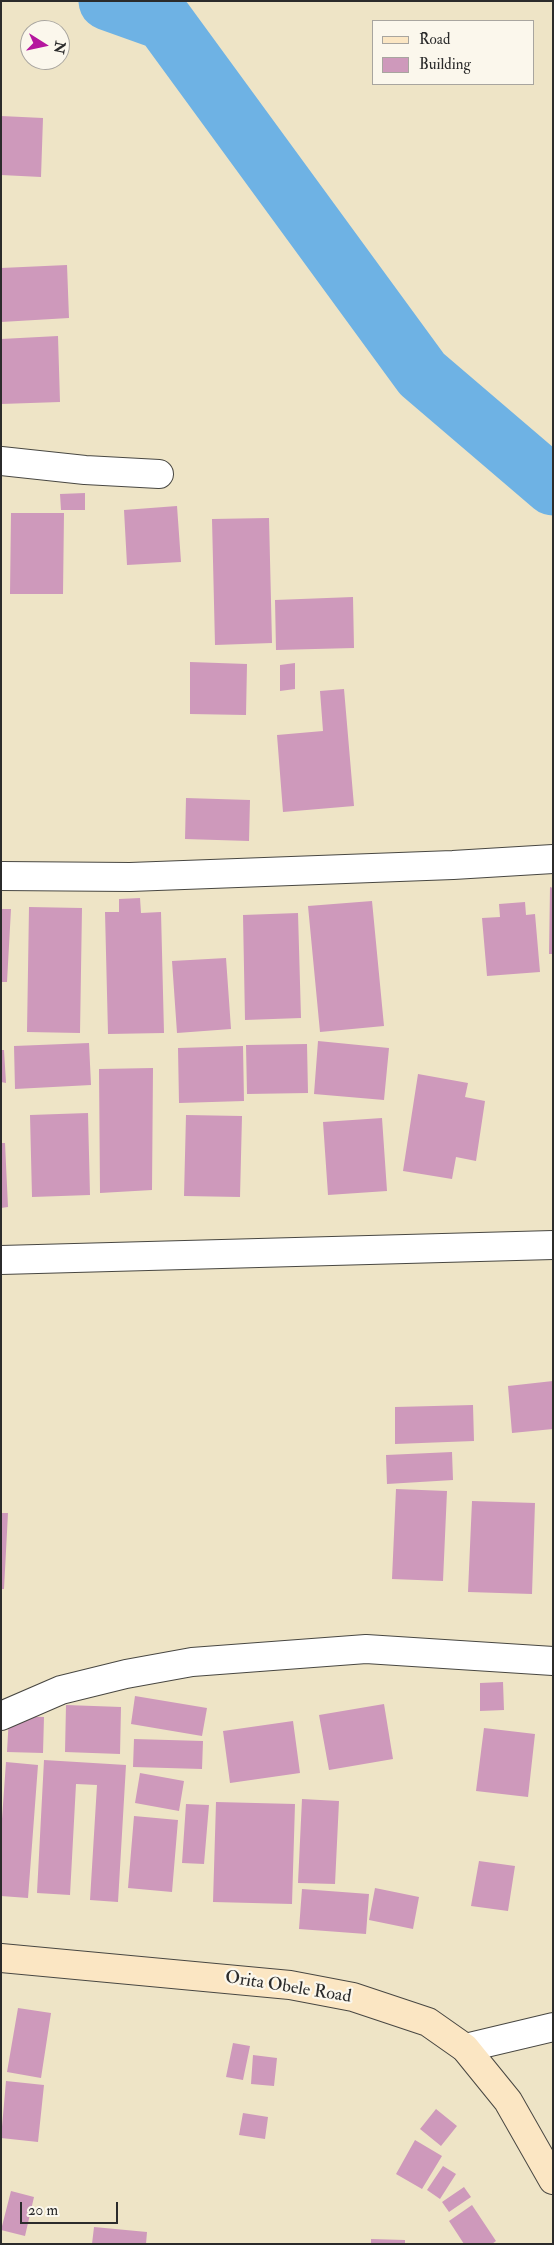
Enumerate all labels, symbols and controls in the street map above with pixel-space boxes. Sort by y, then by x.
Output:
north arrow [20,20,70,70]
legend [372,20,534,85]
text: Road [419,30,450,49]
text: N [50,40,69,55]
text: Building [419,55,471,74]
street label: Orita Obele Road [223,1967,353,2009]
scale bar [22,2192,120,2224]
text: 20 m [28,2201,58,2220]

